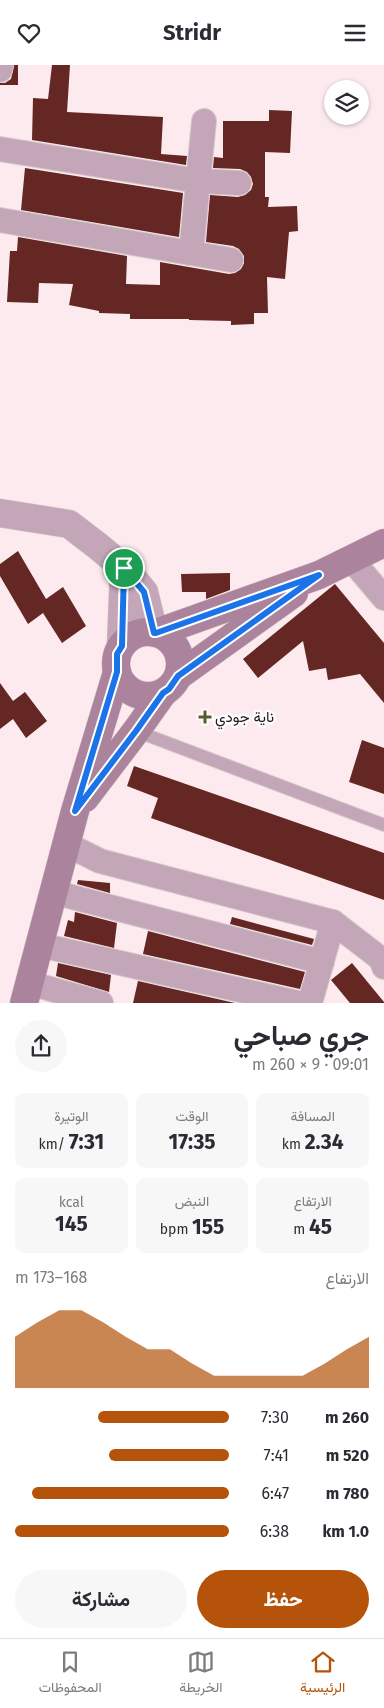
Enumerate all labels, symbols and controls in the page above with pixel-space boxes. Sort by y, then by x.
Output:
icon: heart [15,19,43,47]
text: Stridr [163,19,221,46]
icon: menu [341,19,369,47]
map controls [324,80,369,125]
button: layers [324,80,369,125]
pin [103,547,145,589]
icon: arrive [110,554,138,582]
place label: ناية جودي [215,708,274,730]
marker: ناية جودي [199,711,211,723]
text: جري صباحي [233,1019,369,1052]
button: share [15,1020,67,1072]
text: 09:01 · 9 × 260 m [252,1055,369,1074]
text: الوتيرة [54,1108,88,1125]
text: الوقت [176,1108,208,1125]
text: المسافة [290,1108,335,1125]
text: 7:31 [69,1129,104,1155]
text: 17:35 [168,1129,216,1155]
text: 2.34 [305,1129,344,1155]
text: /km [39,1136,69,1153]
text: km [282,1136,305,1153]
text: النبض [175,1193,209,1210]
text: الارتفاع [294,1193,332,1210]
text: kcal [59,1194,84,1211]
text: 145 [55,1211,88,1237]
text: 155 [192,1214,224,1240]
text: 45 [309,1214,332,1240]
text: bpm [160,1221,192,1238]
text: m [293,1221,309,1238]
text: 168–173 m [15,1268,87,1287]
text: الارتفاع [326,1269,369,1288]
text: 7:30 [261,1408,289,1427]
text: 260 m [325,1408,369,1427]
text: 7:41 [264,1446,289,1465]
text: 520 m [326,1446,369,1465]
text: 6:47 [261,1484,289,1503]
text: 780 m [326,1484,369,1503]
text: 6:38 [260,1522,289,1541]
text: 1.0 km [322,1522,369,1541]
button: مشاركة [15,1570,187,1628]
button: حفظ [197,1570,369,1628]
tab: المحفوظات [39,1648,102,1700]
tab: الخريطة [179,1648,223,1700]
tab: الرئيسية [300,1648,345,1700]

